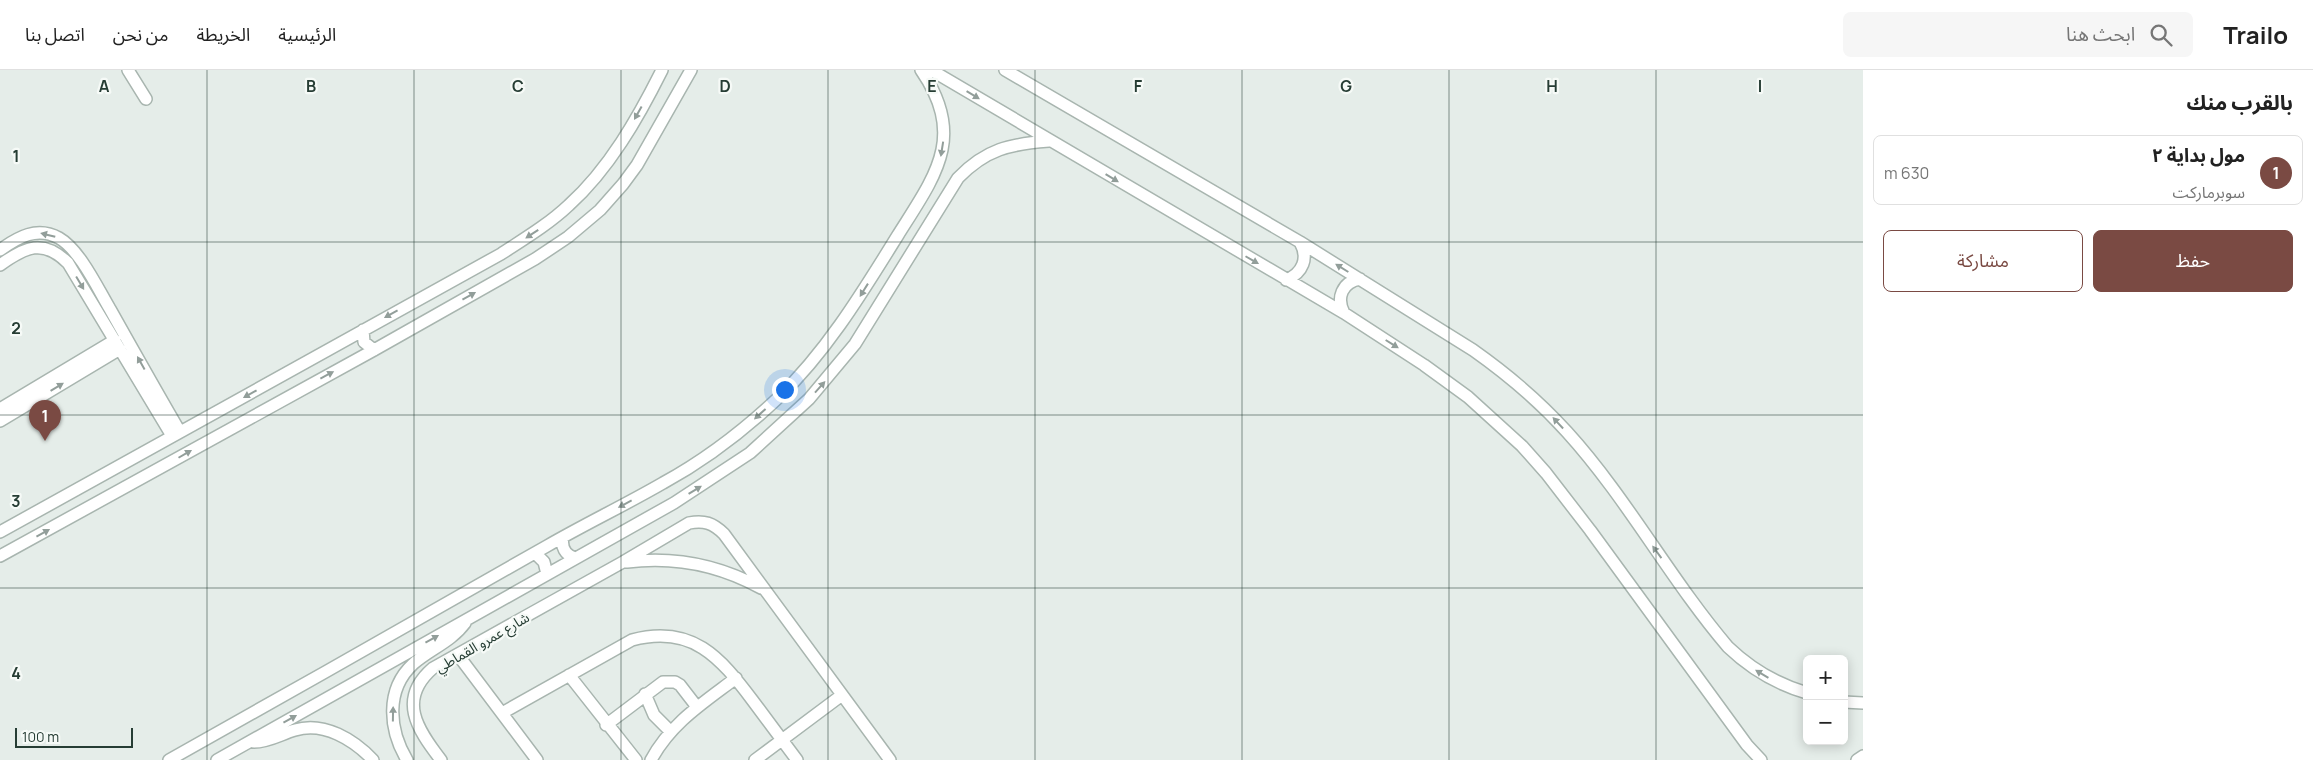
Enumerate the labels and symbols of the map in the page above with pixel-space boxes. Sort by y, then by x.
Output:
text: A [99,75,110,97]
text: B [306,75,316,97]
text: C [512,75,524,97]
text: D [719,75,731,97]
text: E [927,75,937,97]
text: F [1134,75,1143,97]
text: G [1340,75,1352,97]
text: H [1546,75,1558,97]
text: I [1758,75,1762,97]
one-way arrow [966,91,979,100]
one-way arrow [634,106,643,119]
one-way arrow [938,141,946,157]
text: 1 [12,145,20,167]
one-way arrow [1105,174,1119,183]
one-way arrow [526,229,539,238]
one-way arrow [40,231,55,239]
one-way arrow [1246,256,1259,265]
one-way arrow [1335,263,1348,272]
one-way arrow [76,277,85,290]
one-way arrow [859,283,869,296]
one-way arrow [462,292,476,300]
one-way arrow [385,310,398,319]
text: 2 [11,317,21,339]
one-way arrow [1385,339,1398,348]
one-way arrow [137,356,145,371]
one-way arrow [319,371,334,379]
your location [772,377,798,403]
one-way arrow [50,382,63,391]
one-way arrow [814,382,826,394]
one-way arrow [242,390,257,398]
pin: 1 [29,400,61,441]
one-way arrow [755,408,767,420]
one-way arrow [1552,417,1564,429]
one-way arrow [178,449,191,458]
one-way arrow [689,486,702,495]
text: 3 [11,490,21,512]
one-way arrow [618,500,633,508]
one-way arrow [36,529,50,538]
one-way arrow [1652,545,1662,559]
street label: شارع عمرو القماطي [431,607,534,679]
one-way arrow [425,635,438,644]
text: 4 [11,662,21,684]
one-way arrow [1756,669,1769,679]
one-way arrow [389,706,397,722]
one-way arrow [283,715,298,723]
scale bar [15,725,132,748]

